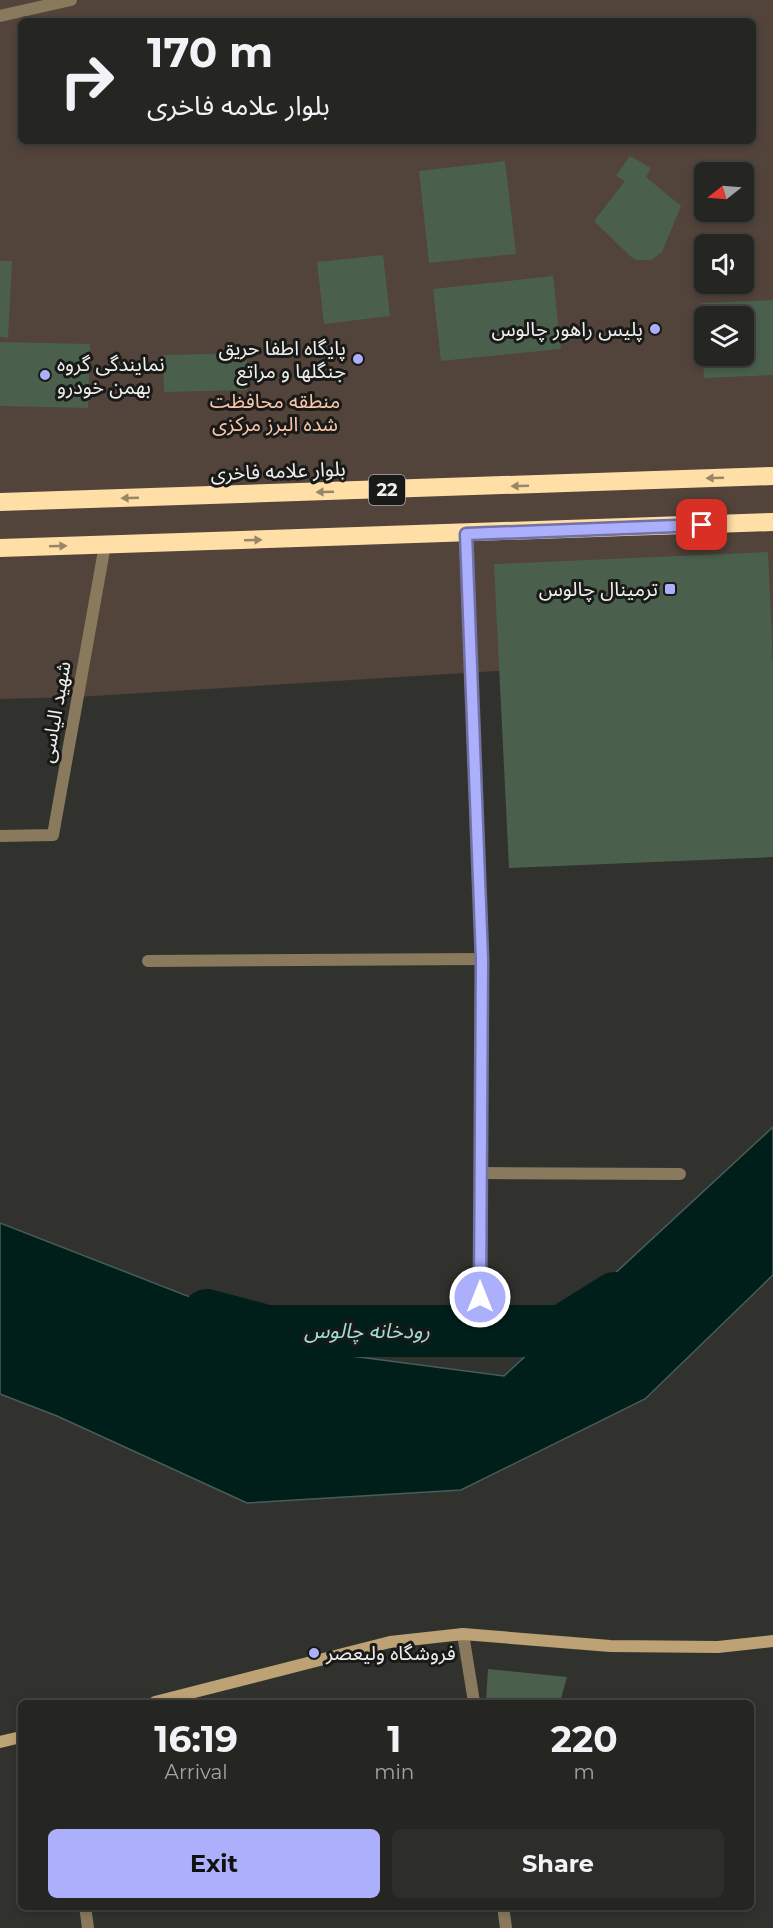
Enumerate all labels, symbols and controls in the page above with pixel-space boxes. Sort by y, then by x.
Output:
text: 170 m [147,26,273,78]
icon: right [48,42,126,120]
text: بلوار علامه فاخری [147,89,330,122]
north arrow [694,162,754,222]
map controls [694,162,754,366]
button: sound [694,234,754,294]
button: layers [694,306,754,366]
place label: پلیس راهور چالوس [491,317,643,342]
marker: پلیس راهور چالوس [648,322,662,336]
place label: پایگاه اطفا حریق جنگلها و مراتع [218,336,346,386]
place label: نمایندگی گروه بهمن خودرو [57,352,165,399]
marker: پایگاه اطفا حریق جنگلها و مراتع [351,352,365,366]
marker: نمایندگی گروه بهمن خودرو [38,368,52,382]
park label: منطقه محافظت شده البرز مرکزی [210,389,340,436]
street label: بلوار علامه فاخری [210,457,346,485]
one-way arrow [705,474,724,483]
road number: 22 [369,475,405,505]
one-way arrow [510,481,529,490]
one-way arrow [315,487,334,497]
one-way arrow [120,493,139,503]
pin [676,499,727,550]
icon: arrive [685,508,718,541]
one-way arrow [244,535,263,545]
one-way arrow [49,541,68,551]
place label: ترمینال چالوس [539,577,658,602]
marker: ترمینال چالوس [663,582,677,596]
street label: شهید الیاسی [34,659,76,765]
position arrow [448,1265,512,1329]
water label: رودخانه چالوس [304,1318,430,1345]
place label: فروشگاه ولیعصر [325,1641,456,1665]
marker: فروشگاه ولیعصر [307,1646,321,1660]
text: 16:19 [154,1717,238,1761]
text: 1 [387,1717,401,1761]
text: 220 [551,1717,618,1761]
text: Arrival [165,1760,228,1784]
text: min [374,1760,414,1784]
text: m [574,1760,595,1784]
button: Exit [48,1829,380,1898]
button: Share [392,1829,724,1898]

